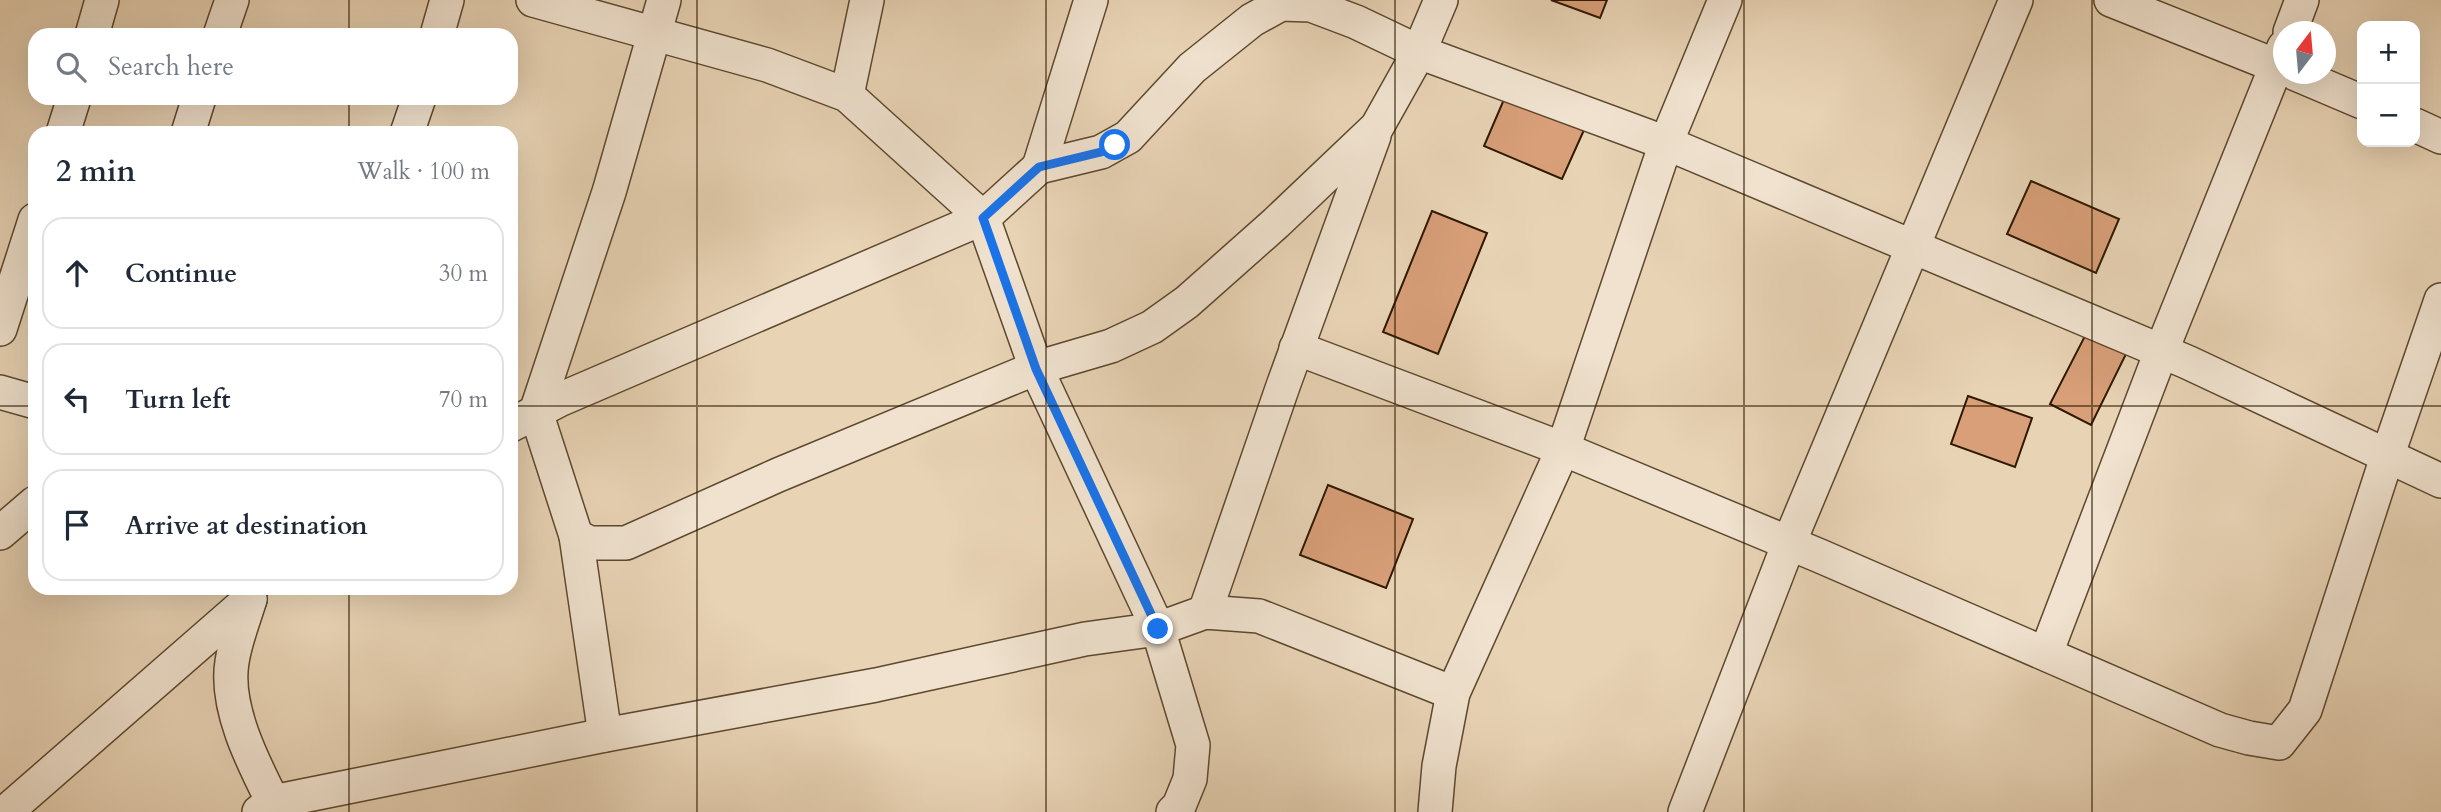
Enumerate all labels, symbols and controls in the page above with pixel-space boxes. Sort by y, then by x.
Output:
north arrow [2273,21,2336,84]
map controls [2357,21,2420,147]
button: + [2357,21,2420,84]
search box [28,28,518,105]
icon: search [52,48,90,86]
text: Search here [108,49,234,84]
button: − [2357,84,2420,147]
route start [1099,129,1130,160]
text: 2 min [56,151,136,192]
text: Walk · 100 m [357,156,490,187]
icon: ahead [58,254,96,292]
text: Continue [125,256,237,291]
text: 30 m [439,258,488,289]
icon: left [58,380,96,418]
text: Turn left [125,382,230,417]
text: 70 m [439,384,488,415]
icon: arrive [58,506,96,544]
text: Arrive at destination [125,508,368,543]
route end [1142,613,1173,644]

